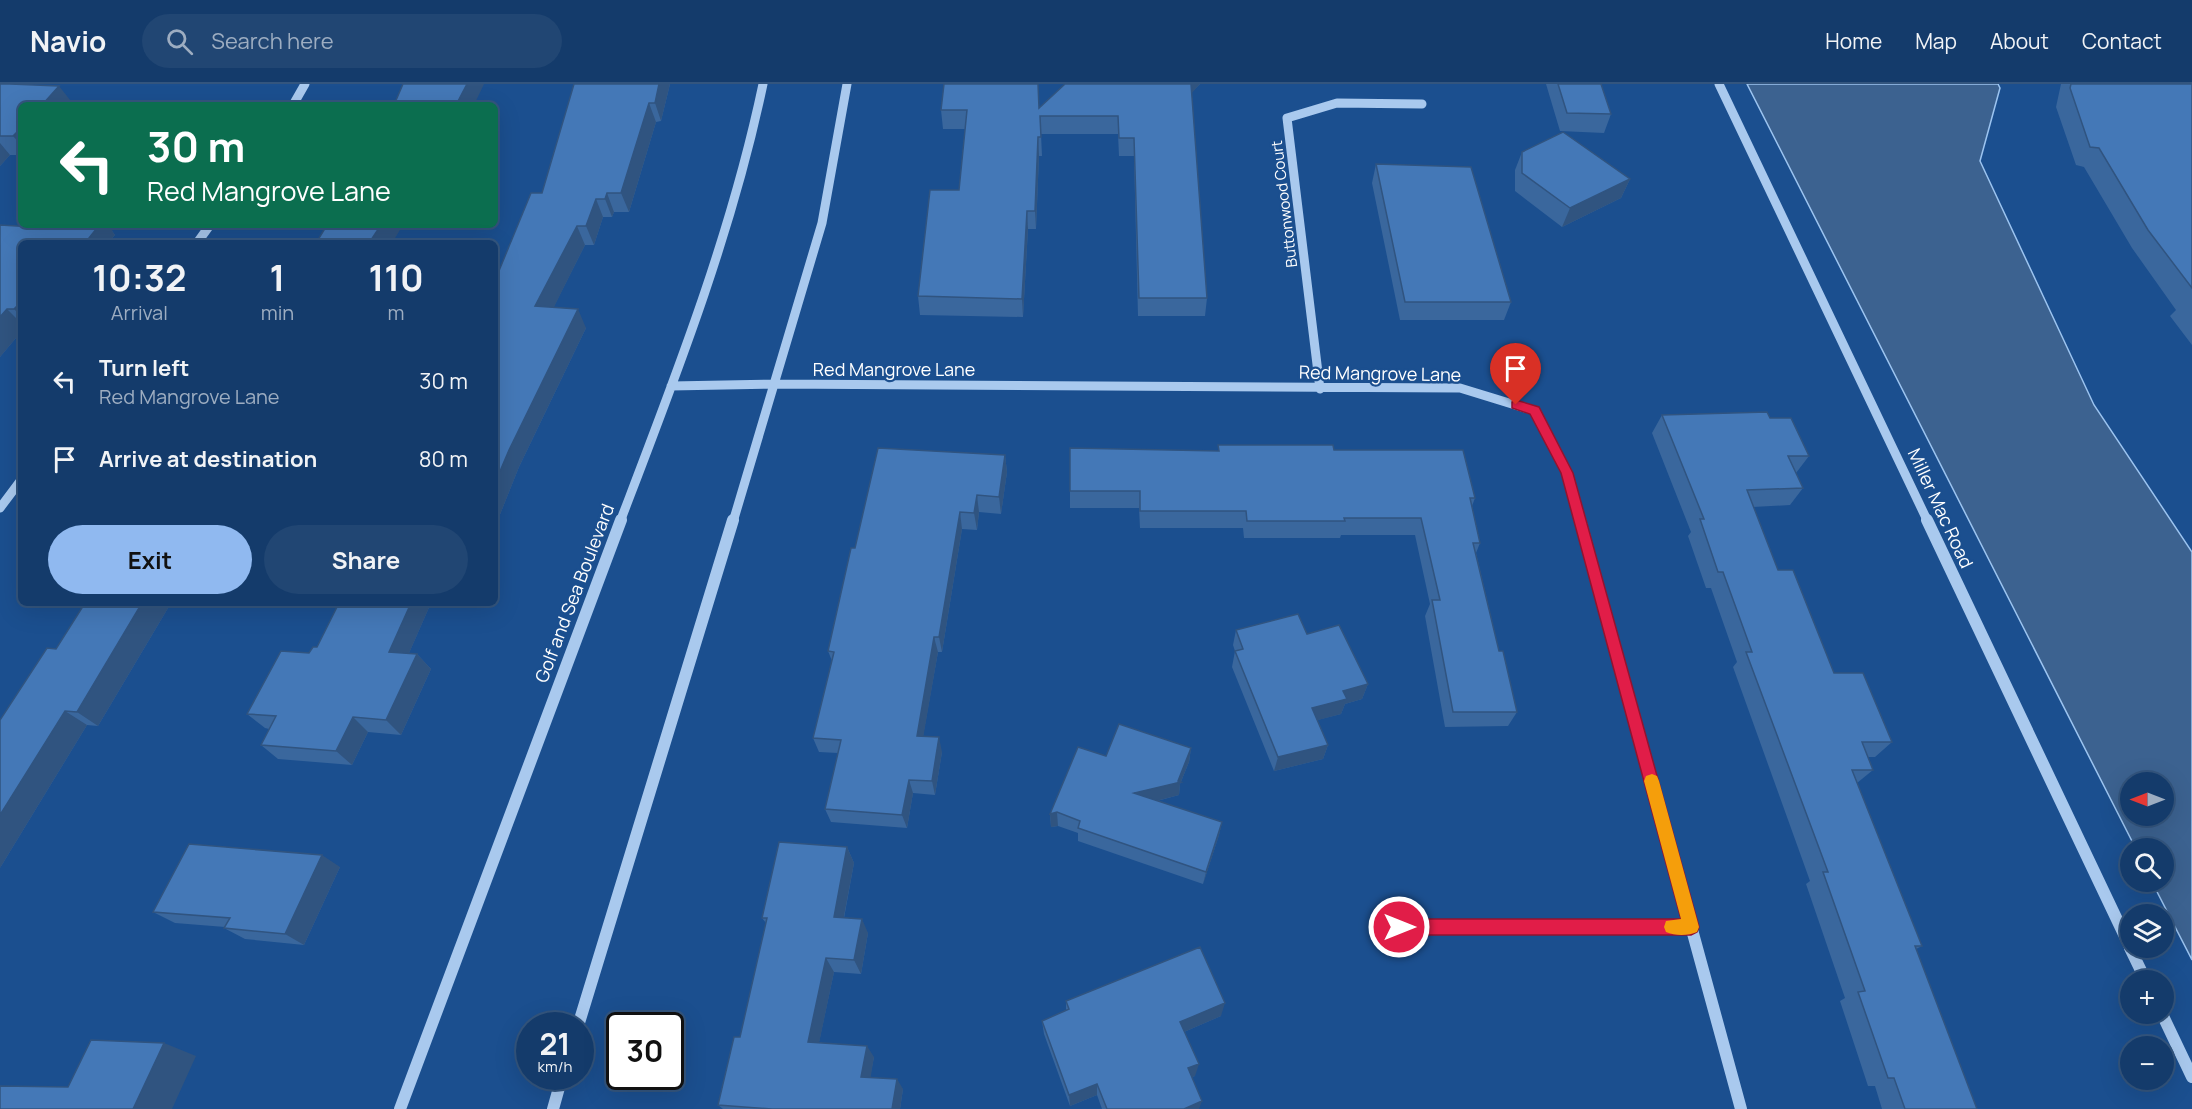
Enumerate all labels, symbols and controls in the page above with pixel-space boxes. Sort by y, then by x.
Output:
search box [142,14,562,68]
text: Navio [30,22,106,60]
icon: search [163,25,196,58]
text: Search here [211,26,334,56]
text: Home [1825,27,1882,55]
text: Map [1915,27,1957,55]
text: About [1990,27,2049,55]
text: Contact [2082,27,2162,55]
text: 30 m [147,117,245,175]
icon: left [48,126,126,204]
street label: Buttonwood Court [1266,139,1302,269]
text: Red Mangrove Lane [147,172,391,209]
text: 10:32 [92,253,186,302]
text: 1 [270,253,285,302]
text: 110 [368,253,424,302]
text: Arrival [111,299,168,326]
text: min [261,299,294,326]
text: m [388,299,405,326]
pin [1490,343,1541,405]
icon: arrive [1499,352,1532,385]
text: Turn left [99,353,189,383]
street label: Red Mangrove Lane [813,357,975,381]
street label: Red Mangrove Lane [1299,360,1461,386]
icon: left [48,365,81,398]
text: 30 m [419,366,468,396]
text: Red Mangrove Lane [99,383,280,410]
icon: arrive [48,443,81,476]
text: Arrive at destination [99,444,317,474]
text: 80 m [419,444,468,474]
street label: Miller Mac Road [1903,444,1979,572]
street label: Golf and Sea Boulevard [529,500,619,686]
button: Exit [48,525,252,594]
button: Share [264,525,468,594]
north arrow [2120,772,2174,826]
map controls [2120,772,2174,1090]
button: search [2120,838,2174,892]
position arrow [1367,895,1431,959]
button: layers [2120,904,2174,958]
button: + [2120,970,2174,1024]
speed limit sign: 30 [606,1012,684,1090]
text: 21 [539,1023,571,1064]
button: − [2120,1036,2174,1090]
text: km/h [538,1056,572,1077]

